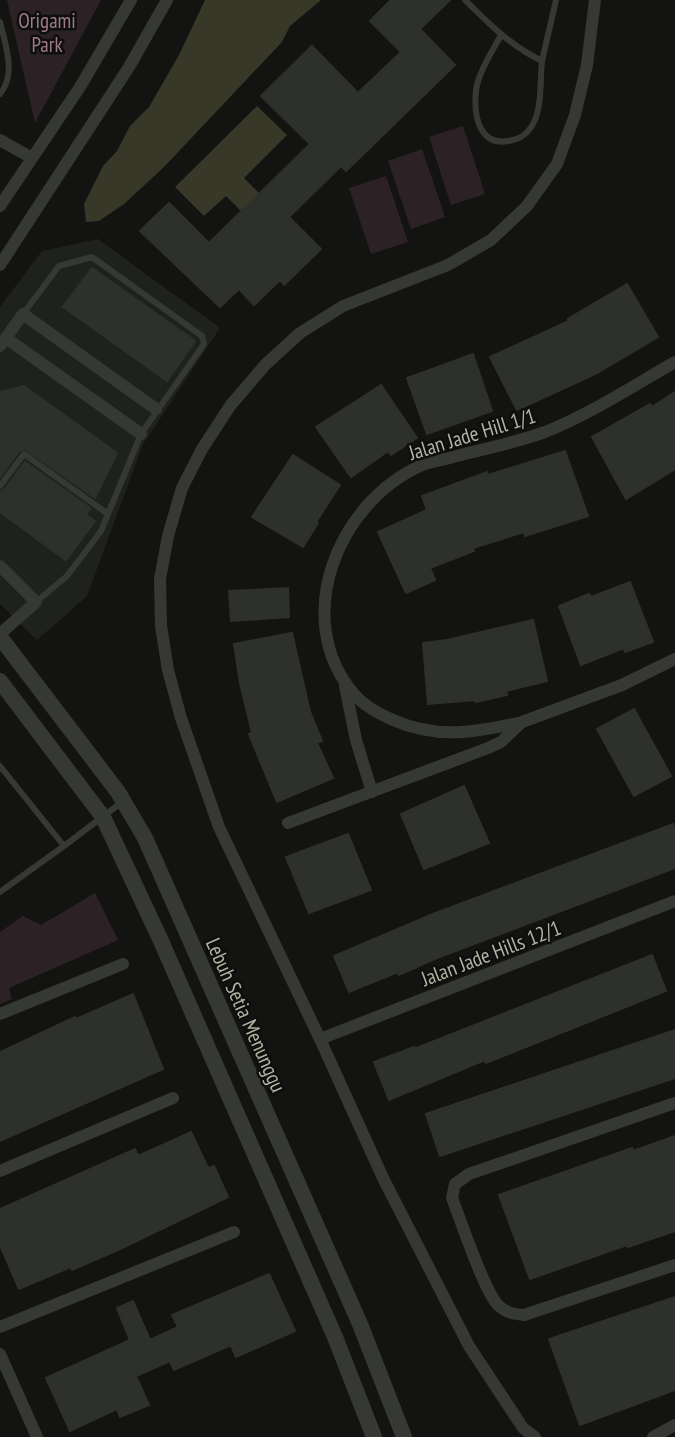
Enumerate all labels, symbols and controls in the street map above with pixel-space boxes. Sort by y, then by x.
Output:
park label: Origami Park [18,7,76,58]
street label: Jalan Jade Hill 1/1 [404,402,539,466]
street label: Jalan Jade Hills 12/1 [416,914,565,992]
street label: Lebuh Setia Menunggu [200,934,292,1096]

